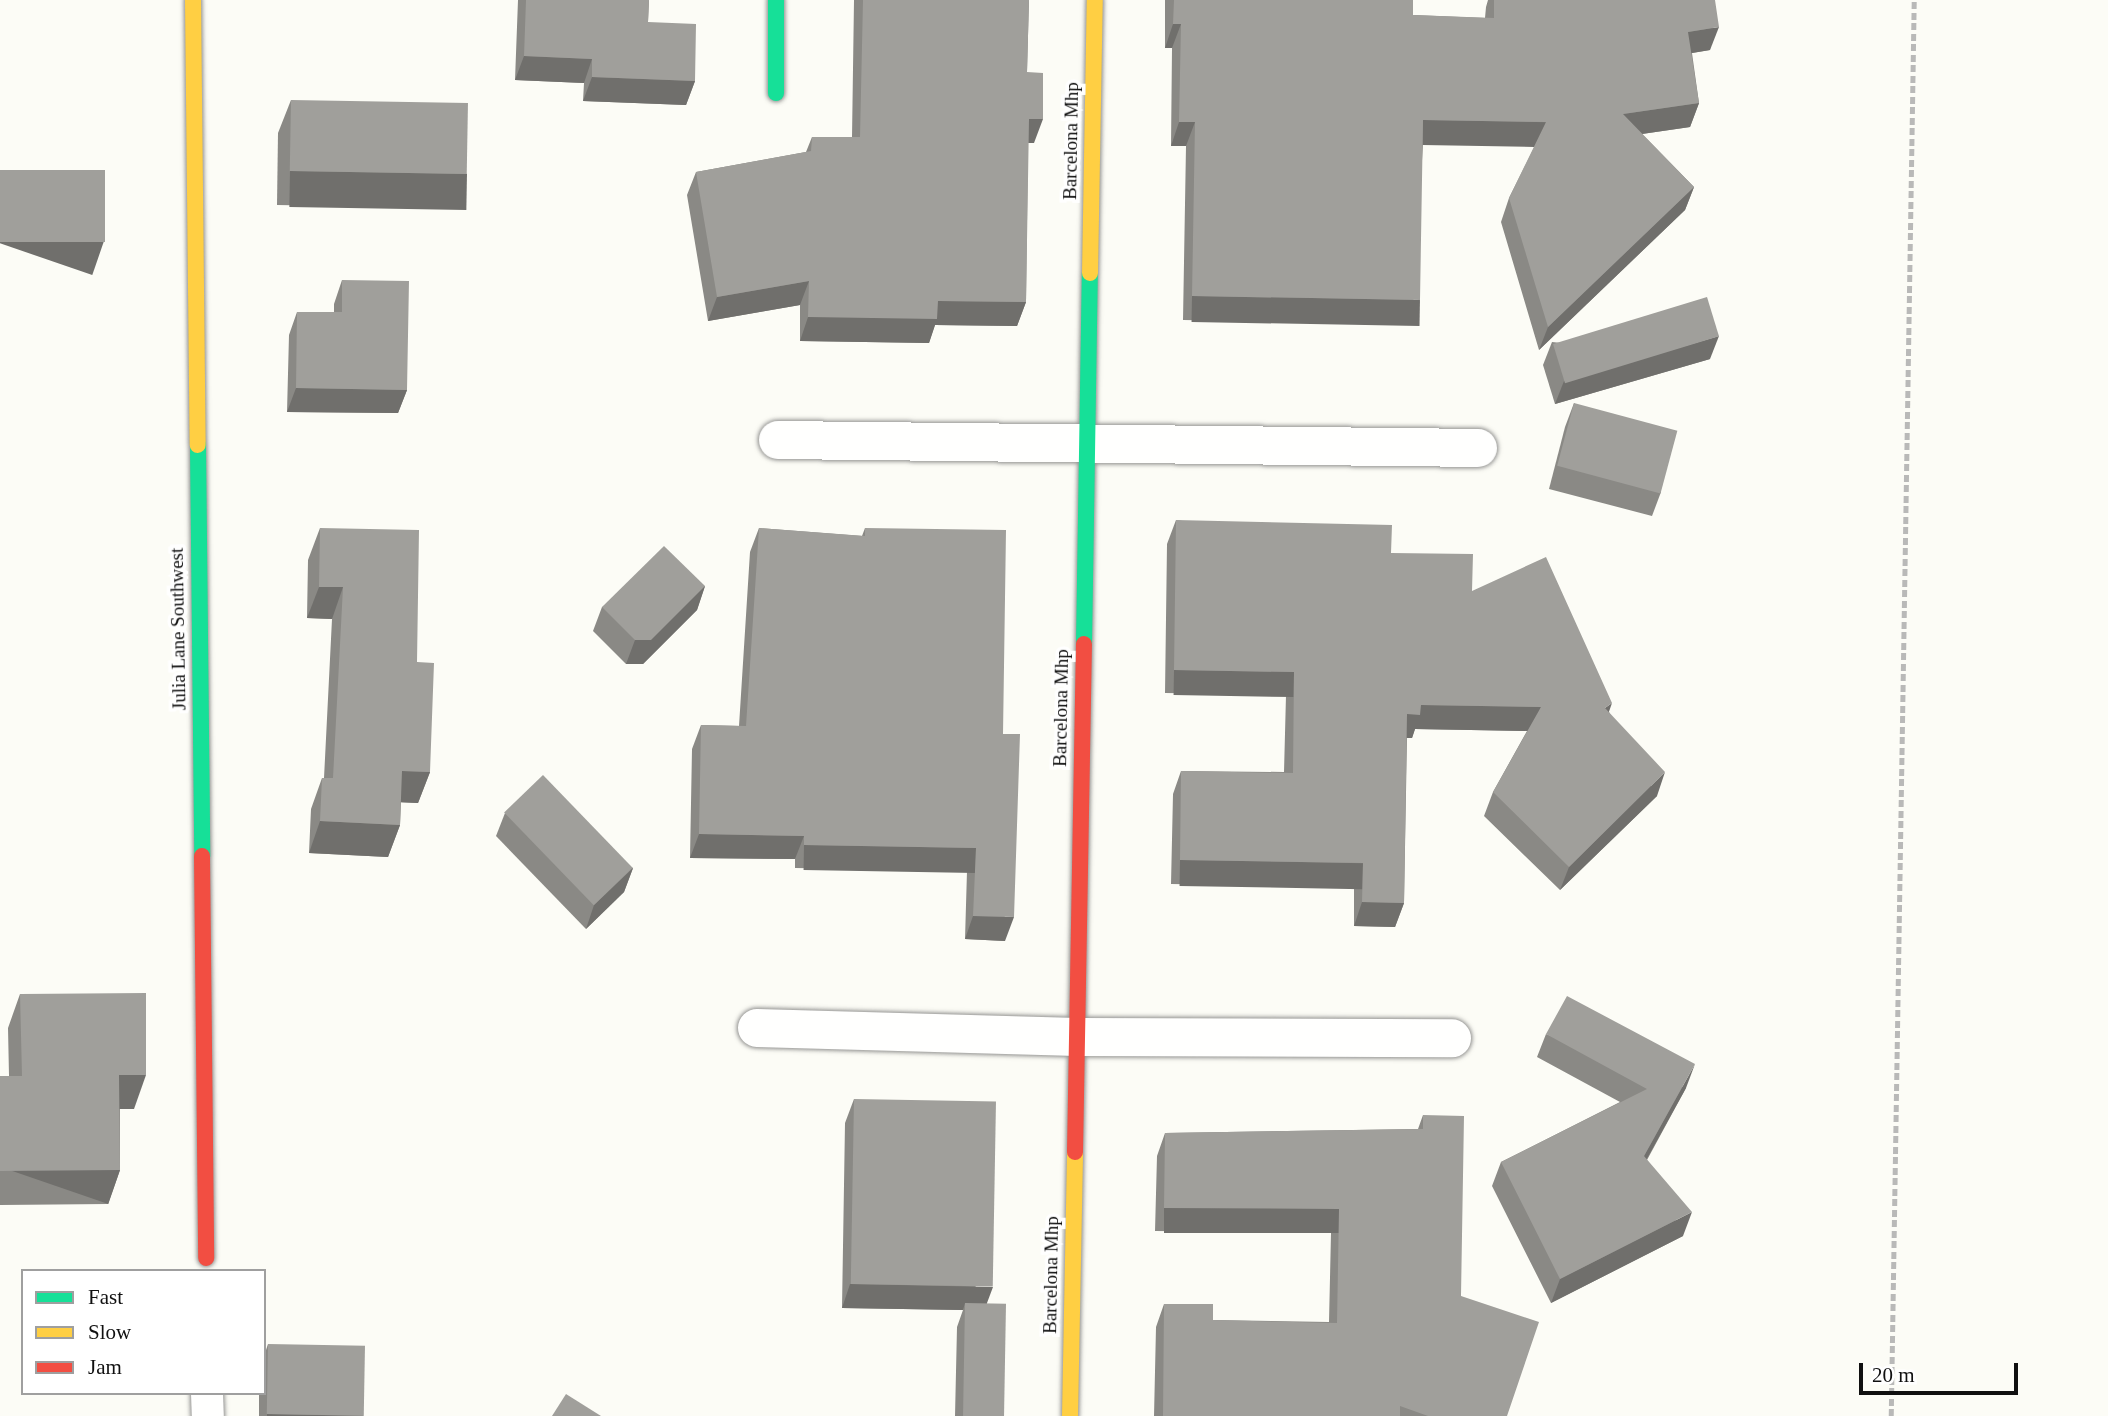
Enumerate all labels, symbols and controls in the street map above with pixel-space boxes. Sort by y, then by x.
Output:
street label: Barcelona Mhp [1059,82,1083,200]
street label: Julia Lane Southwest [165,548,191,710]
street label: Barcelona Mhp [1049,649,1073,767]
street label: Barcelona Mhp [1039,1216,1063,1334]
legend [21,1269,266,1395]
text: Fast [88,1285,123,1309]
text: Slow [88,1320,131,1344]
scale bar [1863,1350,2022,1394]
text: Jam [88,1355,122,1379]
text: 20 m [1872,1363,1915,1387]

